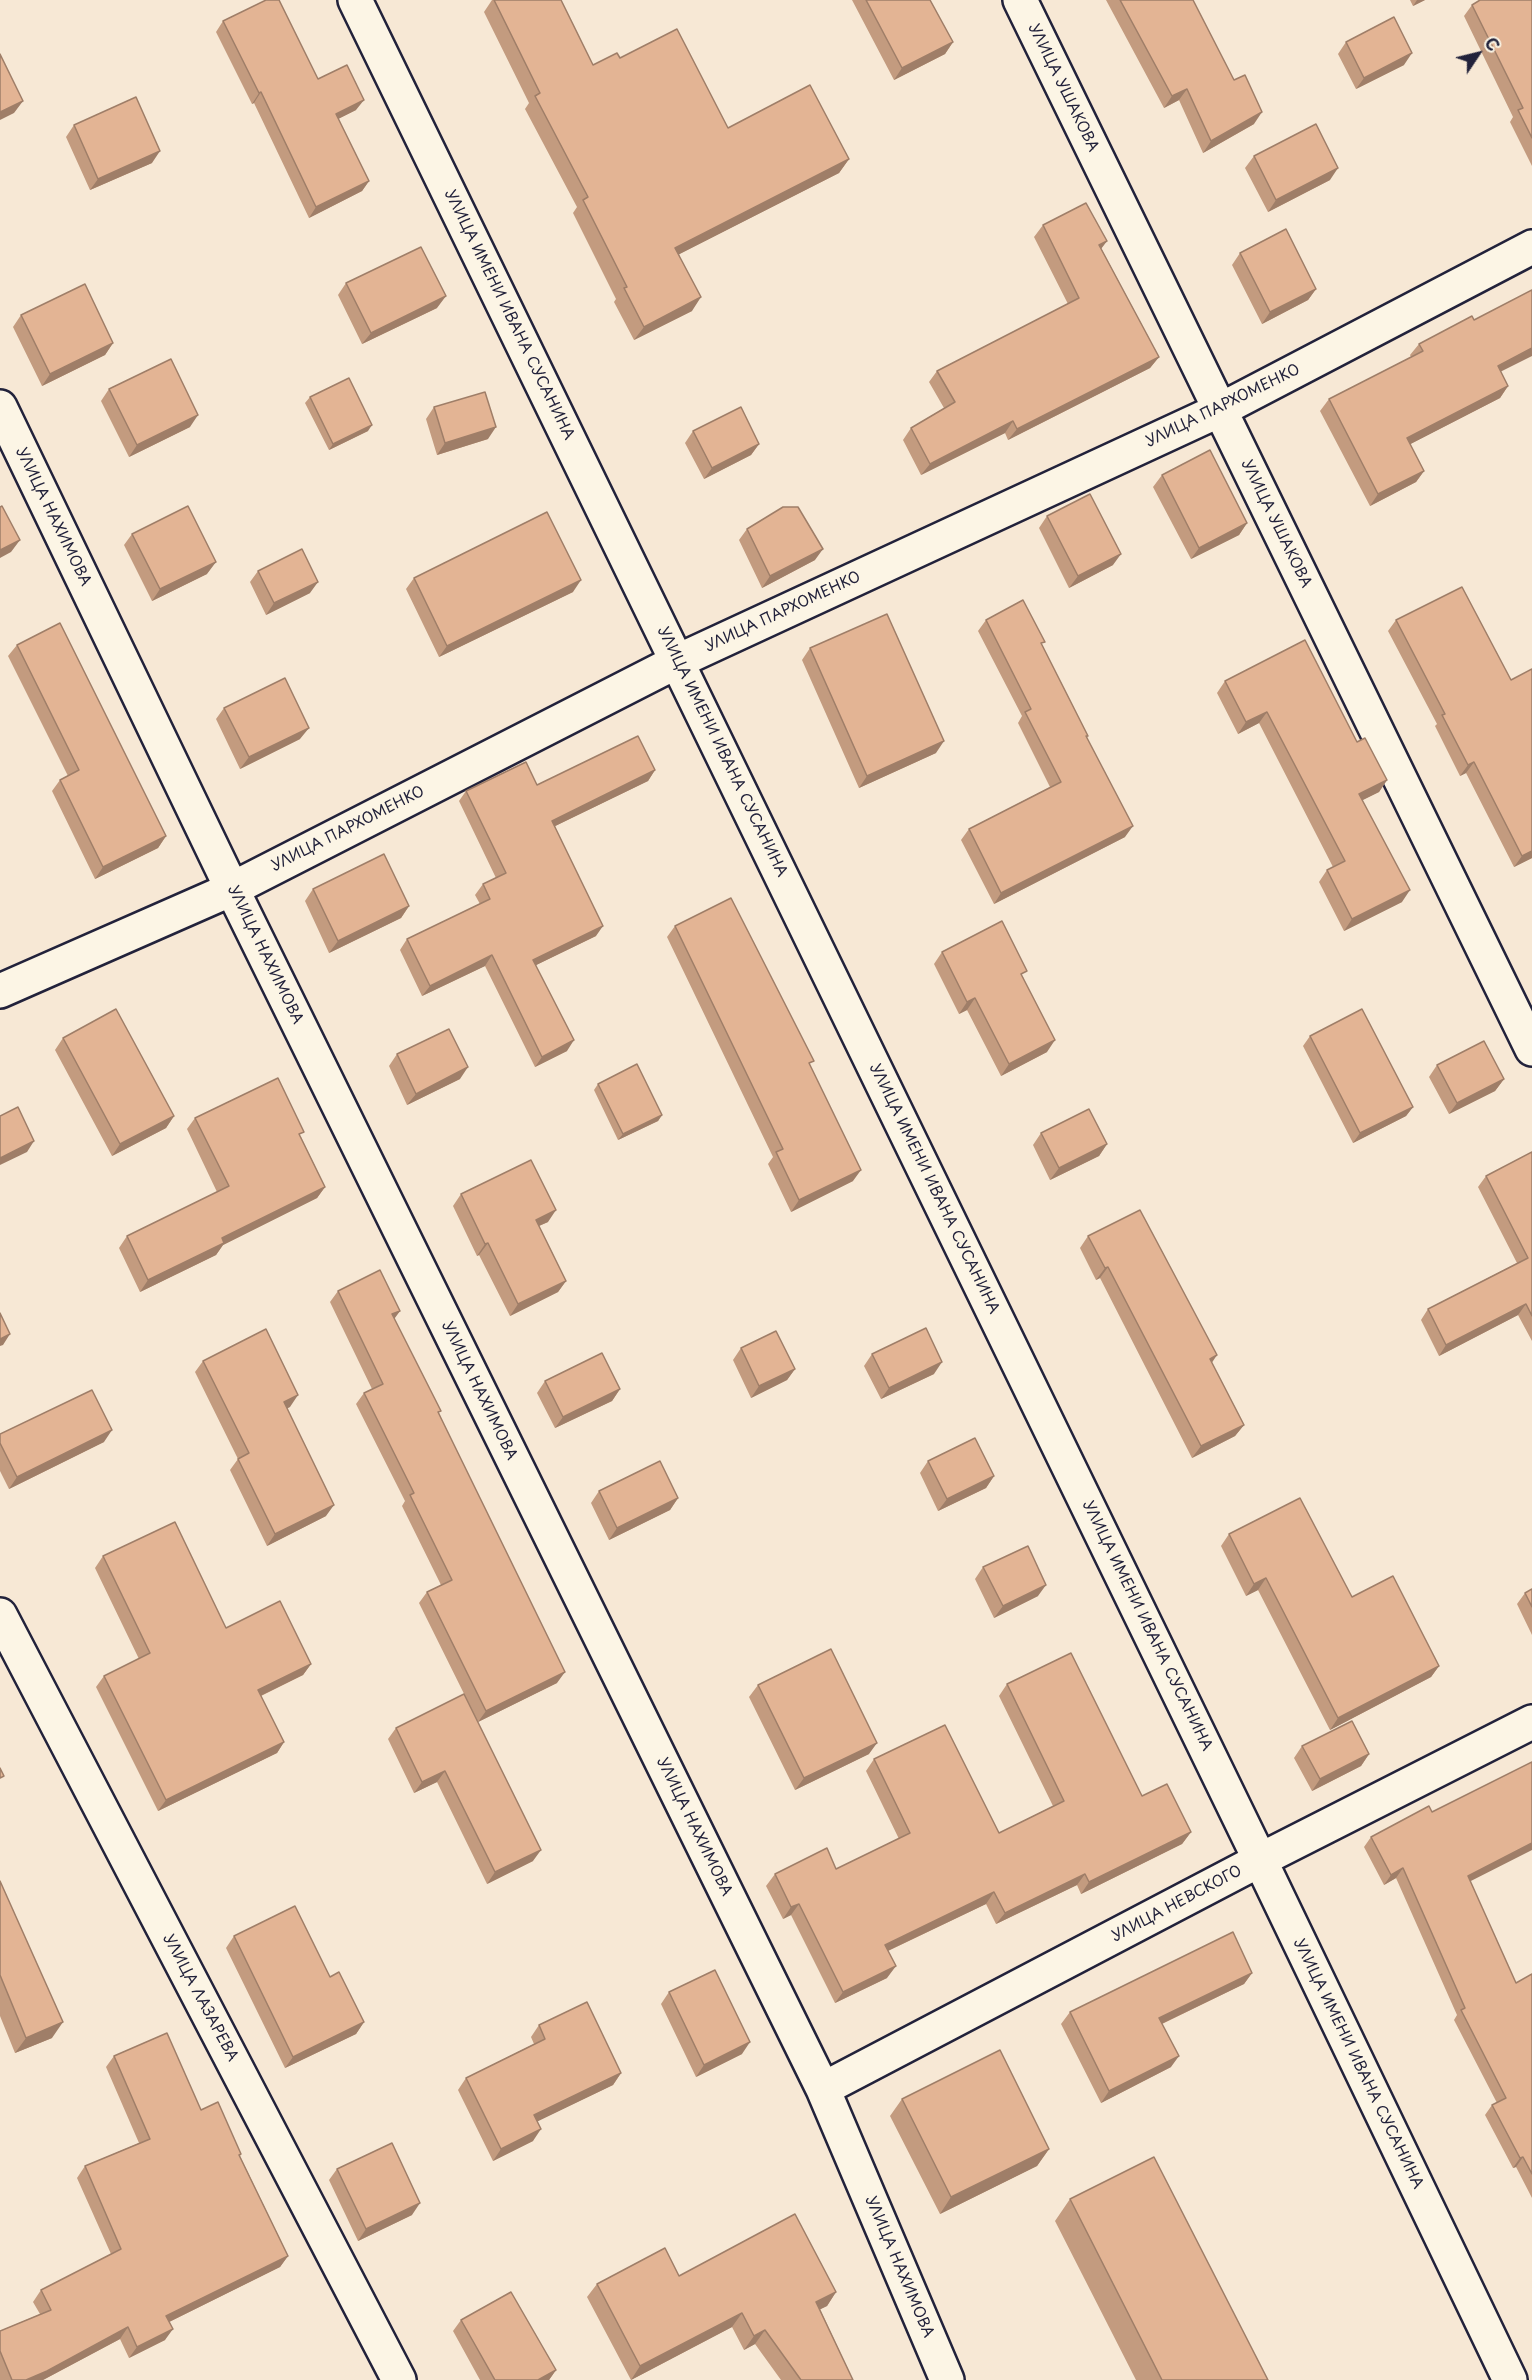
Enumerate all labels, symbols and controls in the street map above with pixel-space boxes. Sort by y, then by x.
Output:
street label: УЛИЦА УШАКОВА [1024,21,1102,155]
north arrow [1448,24,1508,84]
text: С [1479,32,1506,55]
street label: УЛИЦА ИМЕНИ ИВАНА СУСАНИНА [440,187,578,443]
street label: УЛИЦА ПАРХОМЕНКО [1143,361,1303,451]
street label: УЛИЦА НАХИМОВА [12,445,94,589]
street label: УЛИЦА УШАКОВА [1237,457,1315,591]
street label: УЛИЦА ПАРХОМЕНКО [703,568,863,656]
street label: УЛИЦА ИМЕНИ ИВАНА СУСАНИНА [653,624,791,880]
street label: УЛИЦА ПАРХОМЕНКО [269,783,427,875]
street label: УЛИЦА НАХИМОВА [224,883,306,1027]
street label: УЛИЦА ИМЕНИ ИВАНА СУСАНИНА [865,1061,1003,1317]
street label: УЛИЦА НАХИМОВА [438,1319,520,1463]
street label: УЛИЦА ИМЕНИ ИВАНА СУСАНИНА [1078,1498,1216,1754]
street label: УЛИЦА НАХИМОВА [653,1755,735,1899]
street label: УЛИЦА НЕВСКОГО [1109,1862,1245,1946]
street label: УЛИЦА ЛАЗАРЕВА [159,1931,241,2065]
street label: УЛИЦА ИМЕНИ ИВАНА СУСАНИНА [1289,1936,1427,2192]
street label: УЛИЦА НАХИМОВА [861,2194,937,2340]

